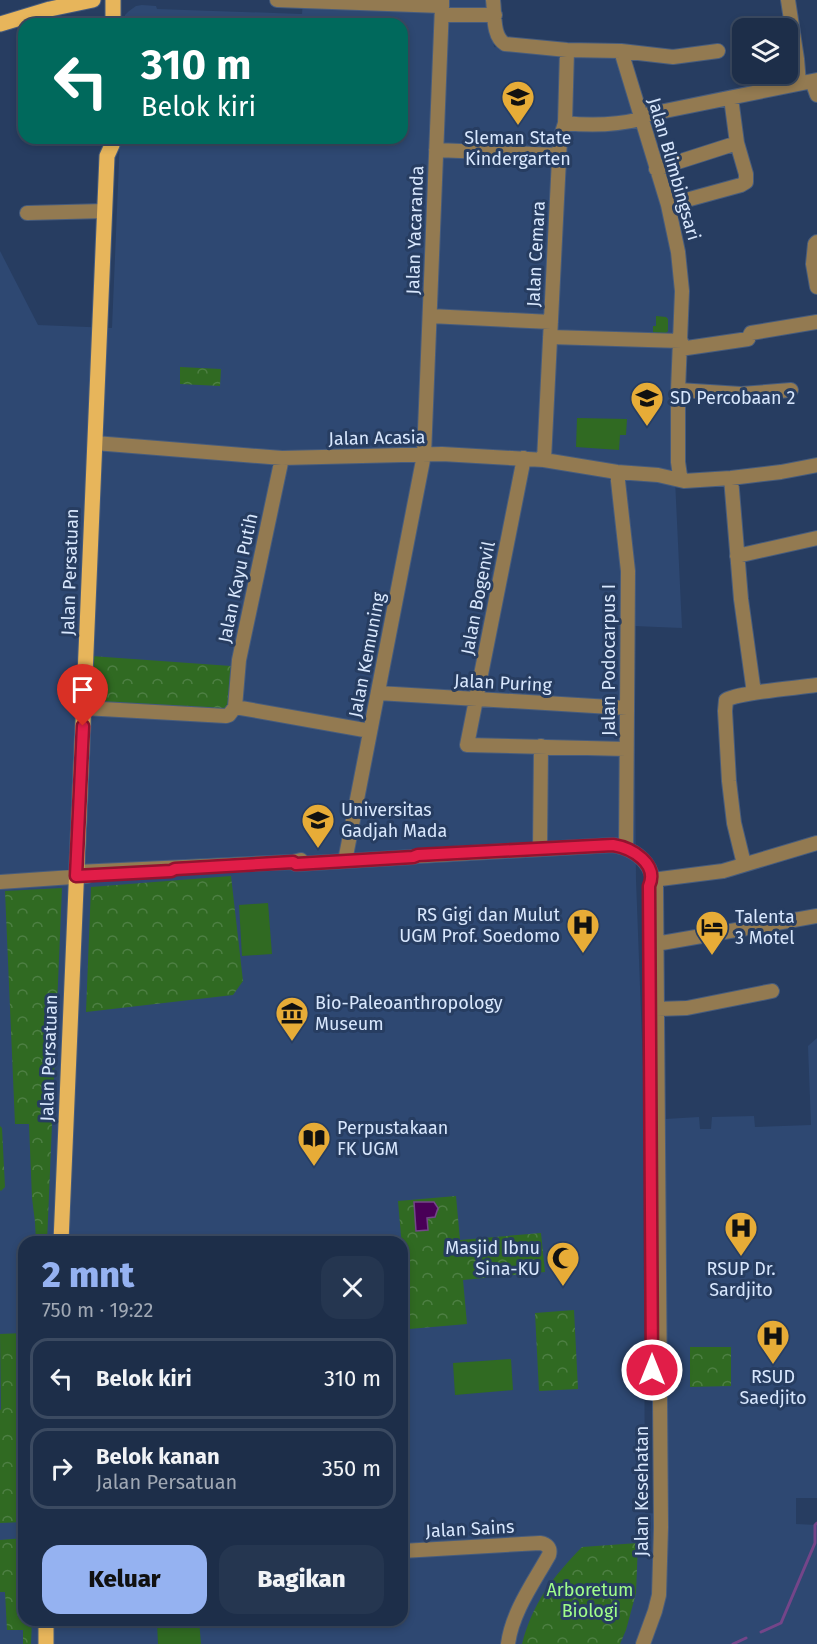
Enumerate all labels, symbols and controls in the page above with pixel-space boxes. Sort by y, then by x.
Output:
map controls [732,18,798,84]
button: layers [732,18,798,84]
text: 310 m [141,40,251,90]
icon: left [42,42,120,120]
school or university icon: Sleman State Kindergarten [500,79,536,126]
text: Belok kiri [141,91,256,123]
street label: Jalan Blimbingsari [643,95,705,243]
place label: Sleman State Kindergarten [464,127,572,170]
street label: Jalan Yacaranda [402,165,428,295]
street label: Jalan Cemara [522,200,550,308]
school or university icon: SD Percobaan 2 [629,380,665,427]
place label: SD Percobaan 2 [670,387,795,409]
street label: Jalan Acasia [328,426,426,450]
street label: Jalan Persatuan [57,508,83,636]
street label: Jalan Kayu Putih [214,511,262,645]
street label: Jalan Bogenvil [456,539,500,657]
street label: Jalan Podocarpus I [598,584,620,736]
street label: Jalan Kemuning [344,590,390,719]
pin [57,664,108,726]
street label: Jalan Puring [454,669,553,697]
icon: arrive [66,673,99,706]
place label: Universitas Gadjah Mada [341,799,447,842]
school or university icon: Universitas Gadjah Mada [300,802,336,849]
place label: RS Gigi dan Mulut UGM Prof. Soedomo [399,904,560,947]
place label: Talenta 3 Motel [735,906,795,949]
hospital icon: RS Gigi dan Mulut UGM Prof. Soedomo [565,907,601,954]
hotel icon: Talenta 3 Motel [694,909,730,956]
place label: Bio-Paleoanthropology Museum [315,992,503,1035]
street label: Jalan Persatuan [36,994,62,1122]
museum icon: Bio-Paleoanthropology Museum [274,995,310,1042]
place label: Perpustakaan FK UGM [337,1117,448,1160]
library icon: Perpustakaan FK UGM [296,1120,332,1167]
hospital icon: RSUP Dr. Sardjito [723,1210,759,1257]
place label: Masjid Ibnu Sina-KU [445,1237,540,1280]
mosque icon: Masjid Ibnu Sina-KU [545,1240,581,1287]
text: 2 mnt [42,1253,134,1297]
button: close [321,1256,384,1319]
place label: RSUP Dr. Sardjito [706,1258,776,1301]
text: 750 m · 19:22 [42,1298,153,1322]
hospital icon: RSUD Saedjito [755,1318,791,1365]
position arrow [620,1338,684,1402]
icon: left [45,1362,78,1395]
text: Belok kiri [96,1365,192,1392]
text: 310 m [324,1365,381,1392]
place label: RSUD Saedjito [739,1366,807,1409]
street label: Jalan Kesehatan [631,1426,653,1556]
text: Belok kanan [96,1443,220,1470]
icon: right [45,1452,78,1485]
text: 350 m [322,1455,381,1482]
text: Jalan Persatuan [96,1470,237,1494]
street label: Jalan Sains [425,1516,515,1542]
button: Keluar [42,1545,207,1614]
button: Bagikan [219,1545,384,1614]
park label: Arboretum Biologi [546,1579,634,1622]

